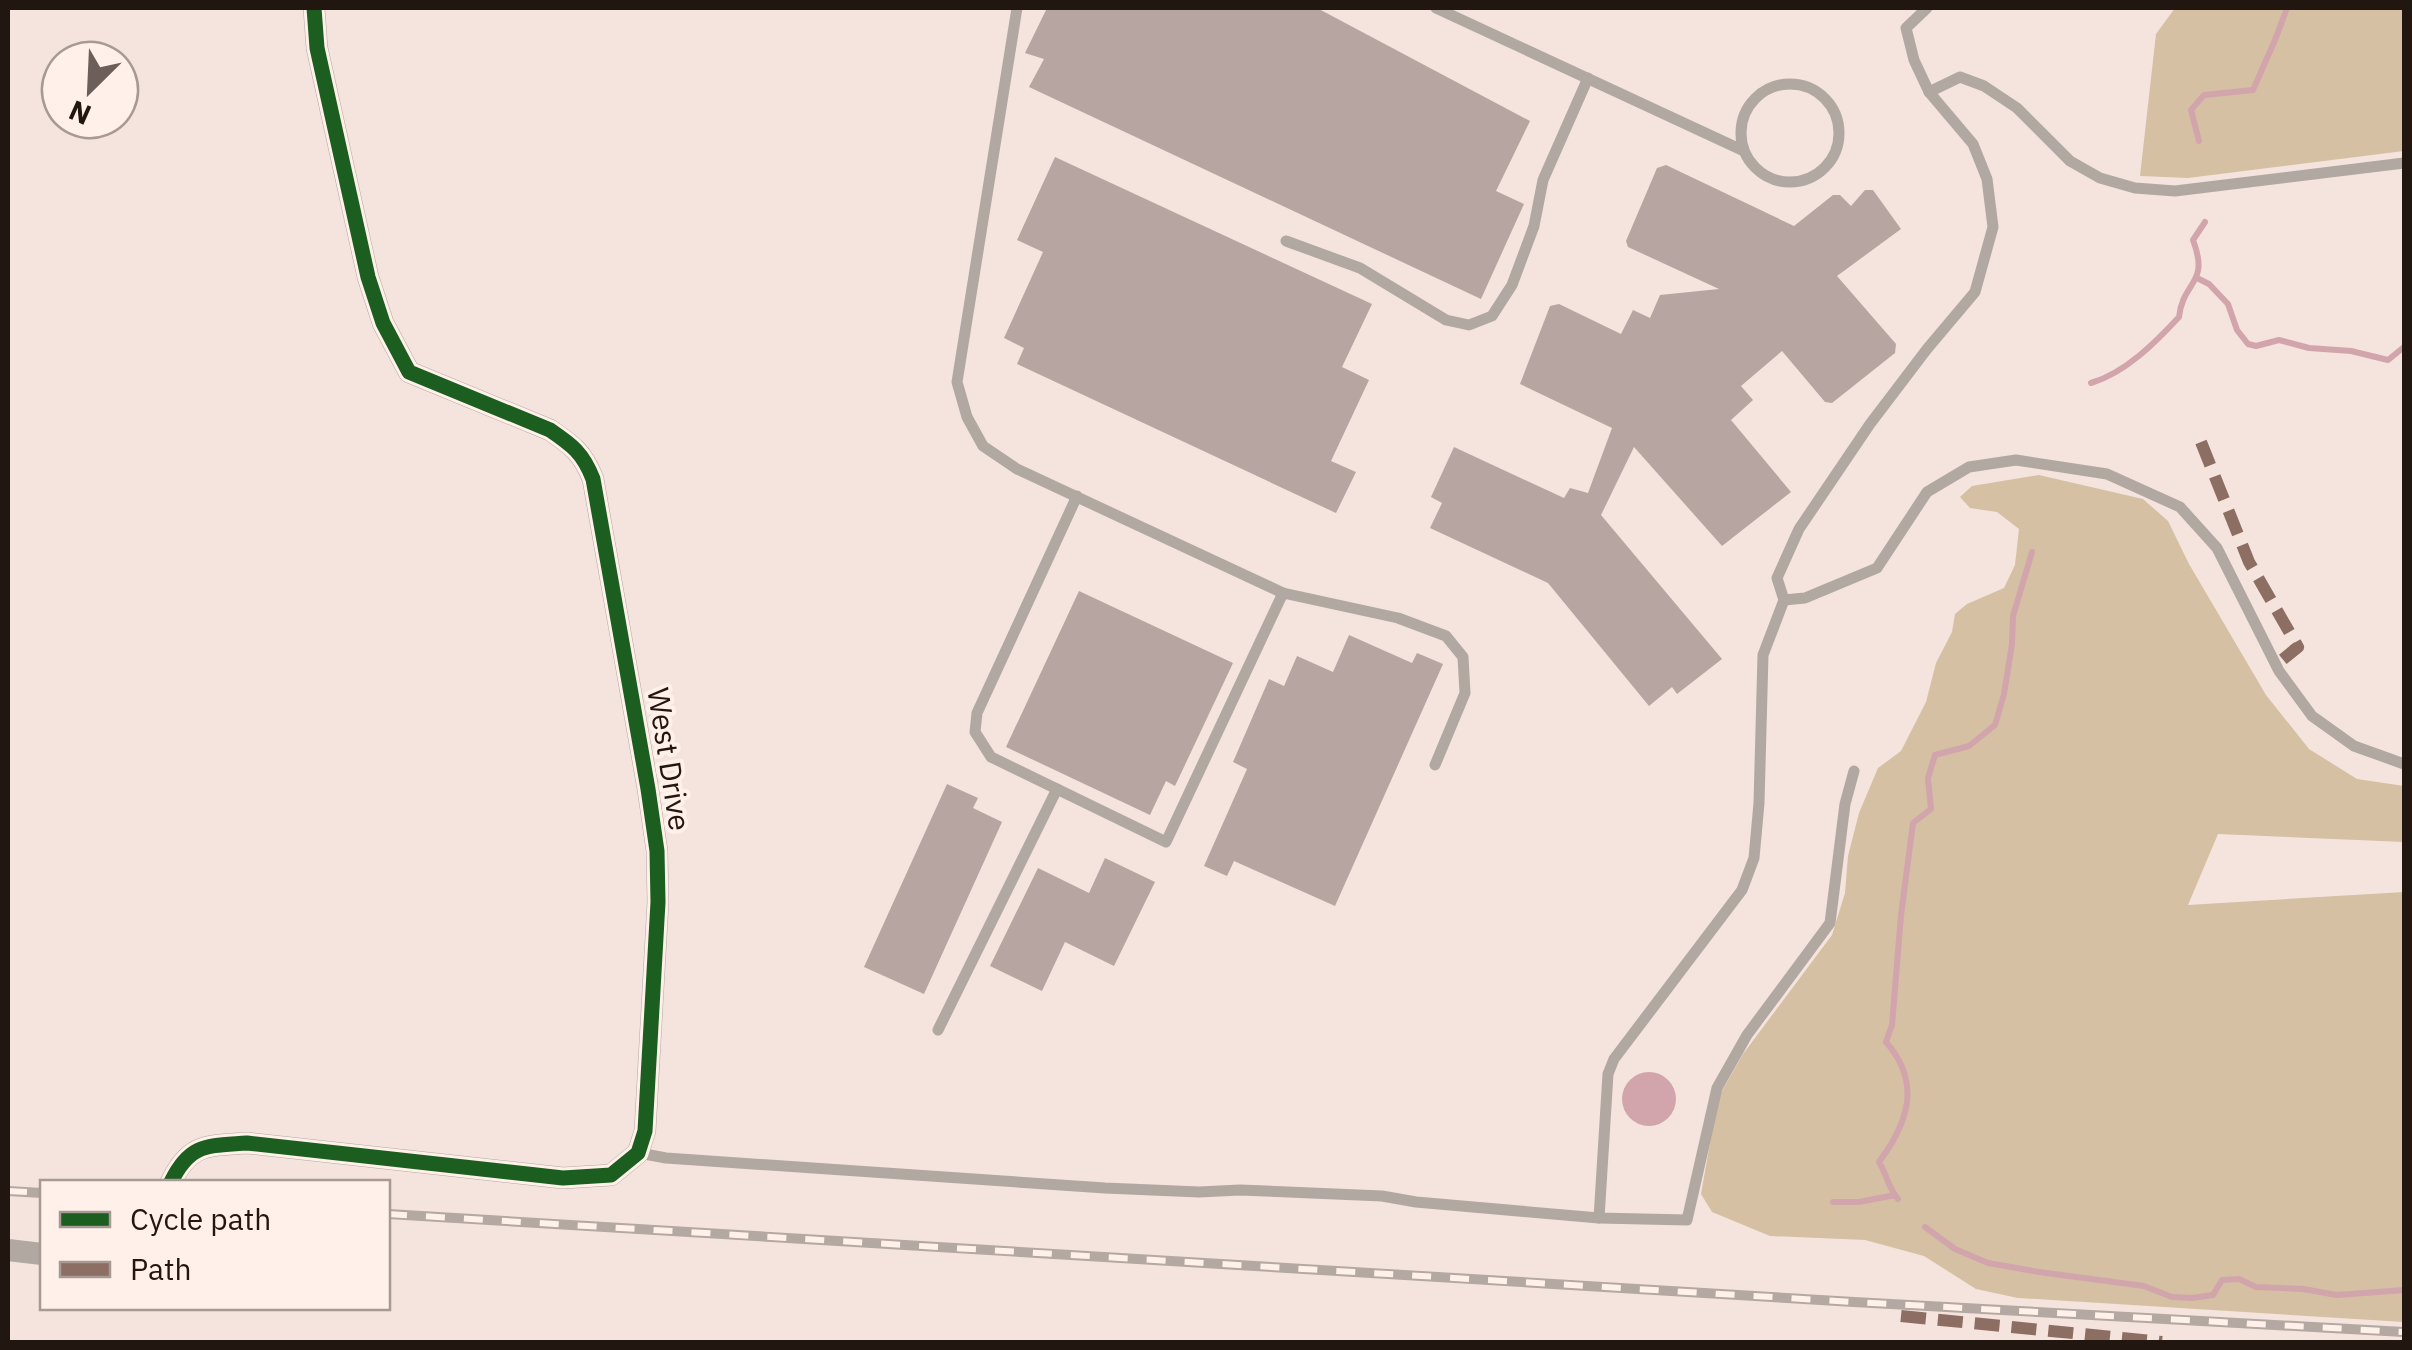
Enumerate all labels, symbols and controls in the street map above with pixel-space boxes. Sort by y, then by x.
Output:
north arrow [40,40,140,140]
text: N [63,92,96,134]
street label: West Drive [639,685,701,833]
legend [40,1180,390,1310]
text: Cycle path [130,1199,271,1238]
text: Path [130,1249,191,1288]

